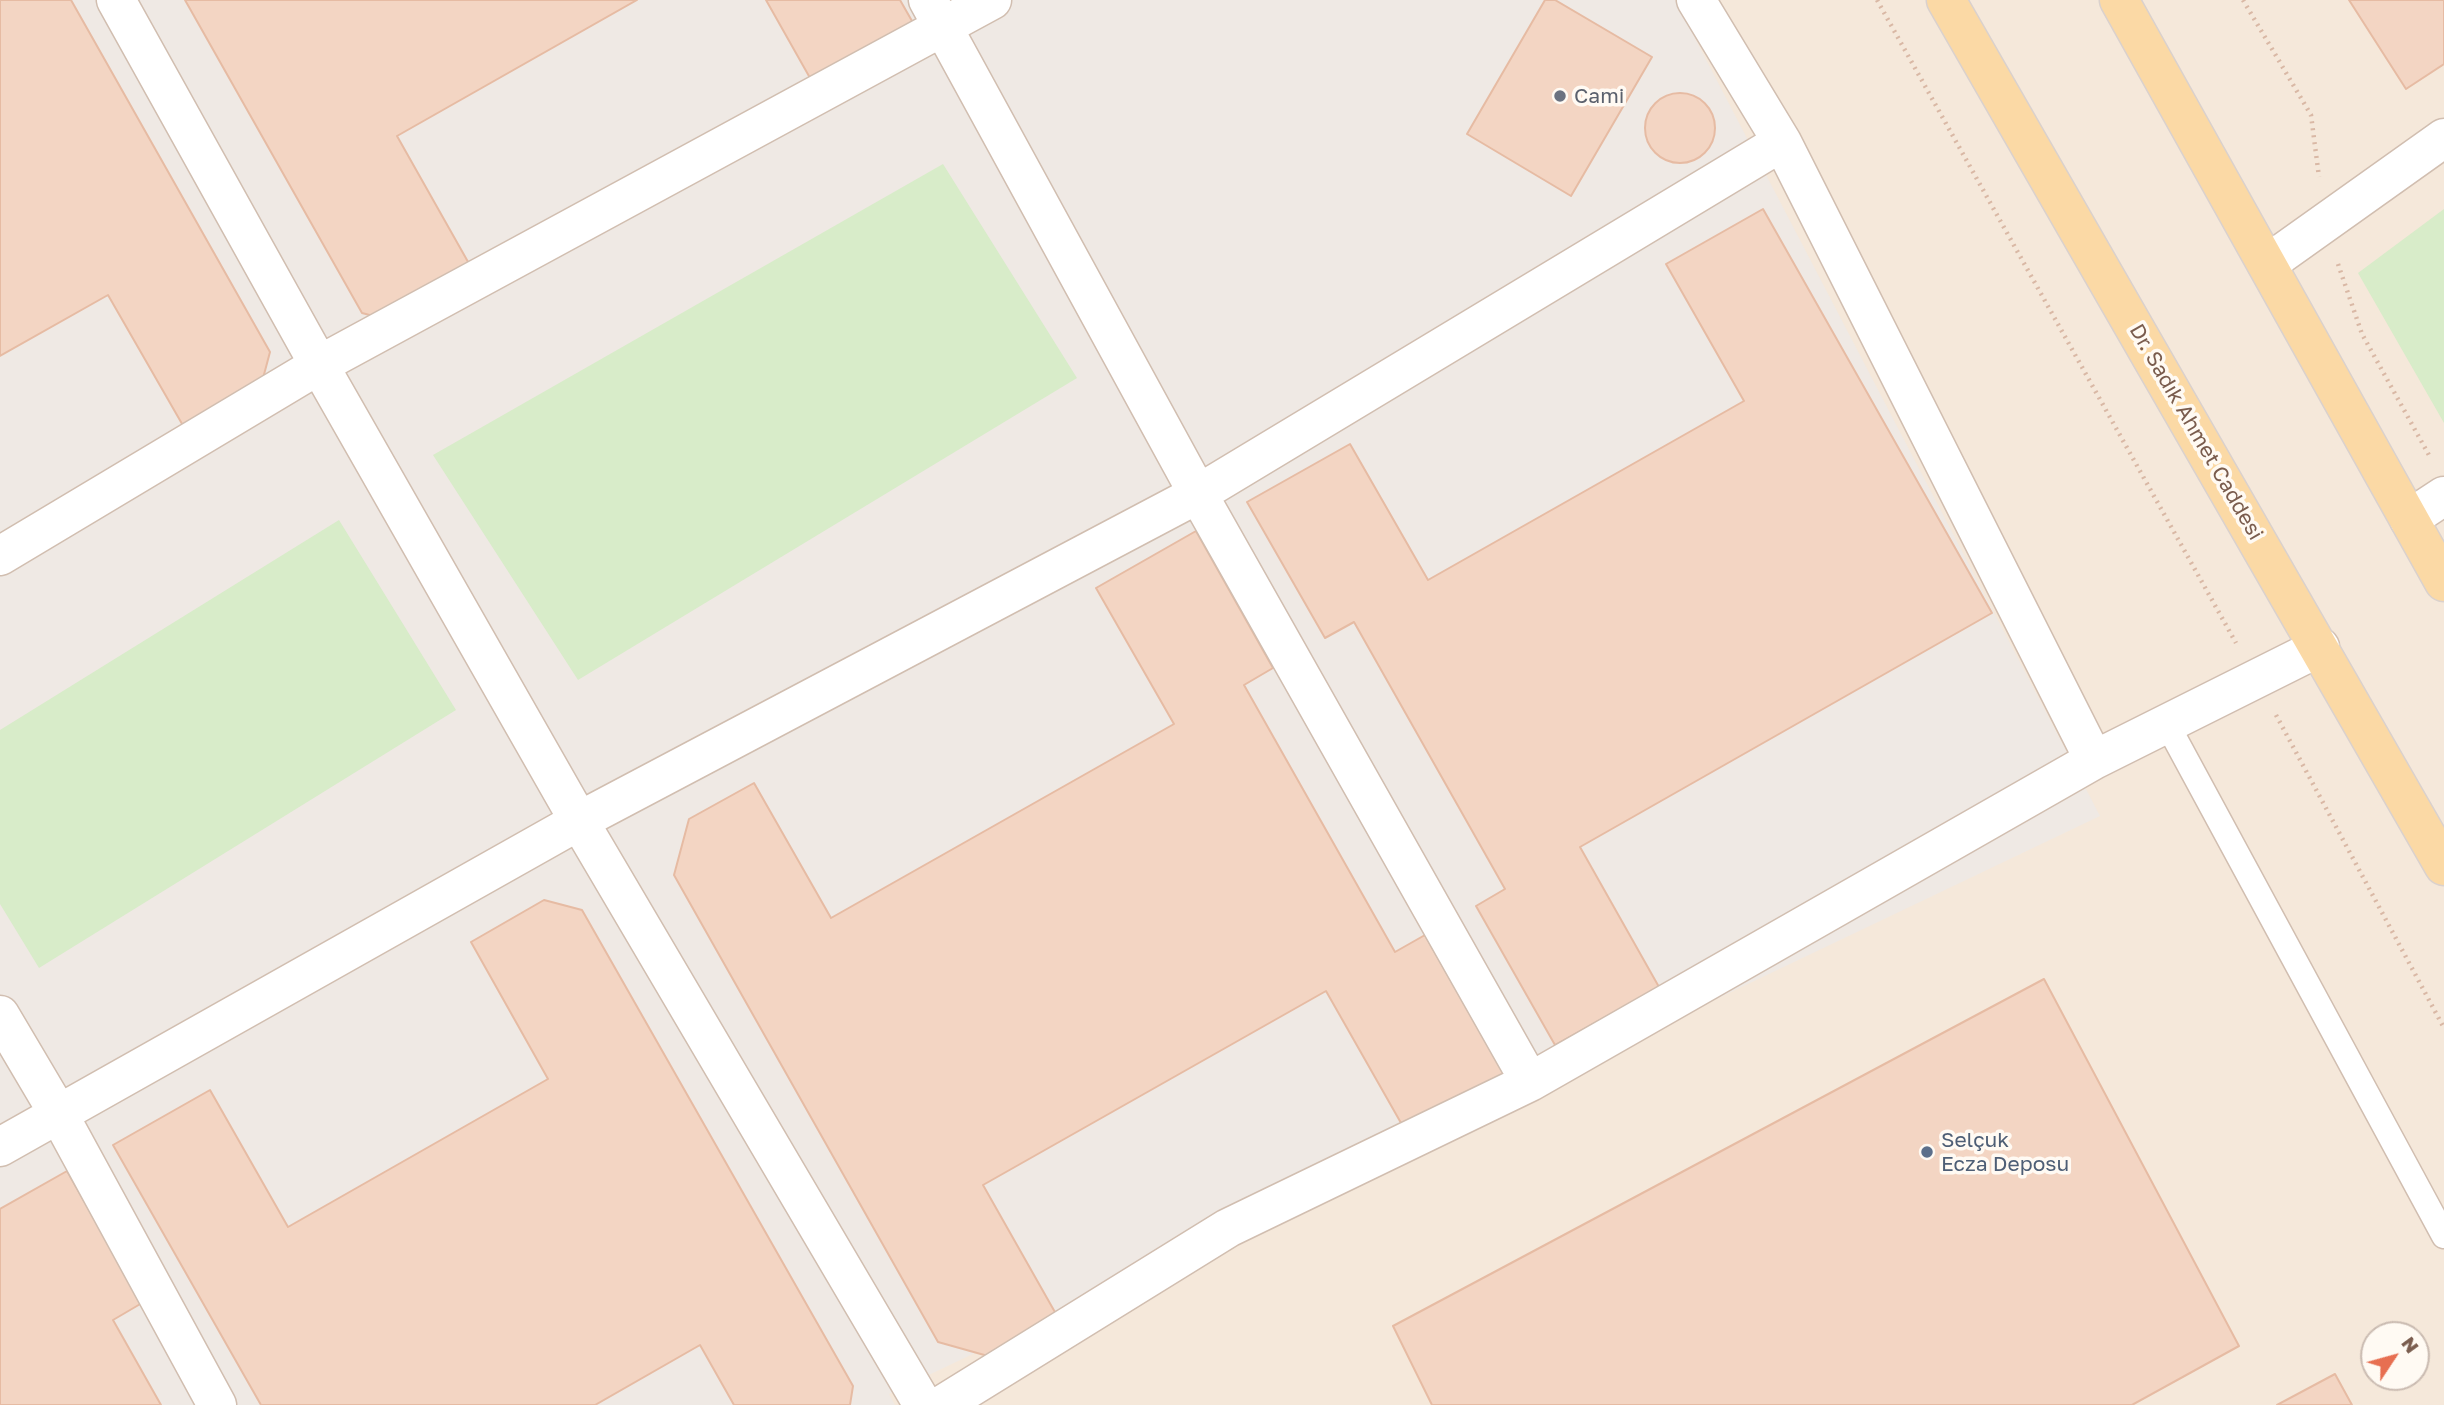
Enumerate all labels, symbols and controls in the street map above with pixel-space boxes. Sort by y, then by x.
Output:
place label: Cami [1574,83,1624,109]
marker: Cami [1552,88,1568,104]
street label: Dr. Sadık Ahmet Caddesi [2124,320,2268,544]
place label: Selçuk Ecza Deposu [1941,1127,2069,1177]
marker: Selçuk Ecza Deposu [1919,1144,1935,1160]
north arrow [2360,1321,2430,1391]
text: N [2397,1332,2424,1357]

